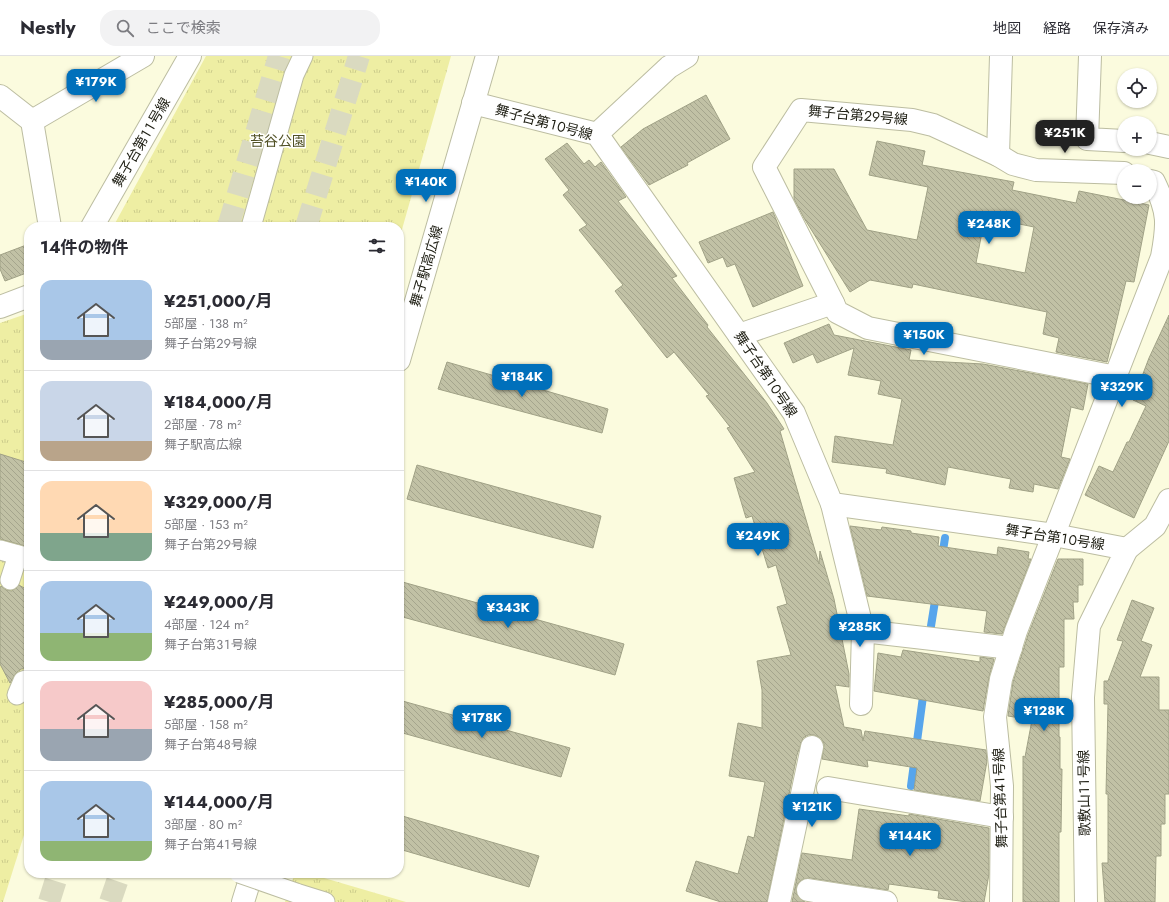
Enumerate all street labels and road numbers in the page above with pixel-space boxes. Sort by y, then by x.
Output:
street label: 舞子台第１１号線 [107,94,175,190]
street label: 舞子台第１０号線 [493,99,595,145]
street label: 舞子台第２９号線 [807,101,909,129]
street label: 舞子駅高広線 [405,223,447,309]
street label: 舞子台第１０号線 [730,327,802,421]
street label: 舞子台第１０号線 [1004,519,1106,555]
street label: 舞子台第４１号線 [988,748,1012,848]
street label: 歌敷山１１号線 [1073,750,1095,836]

